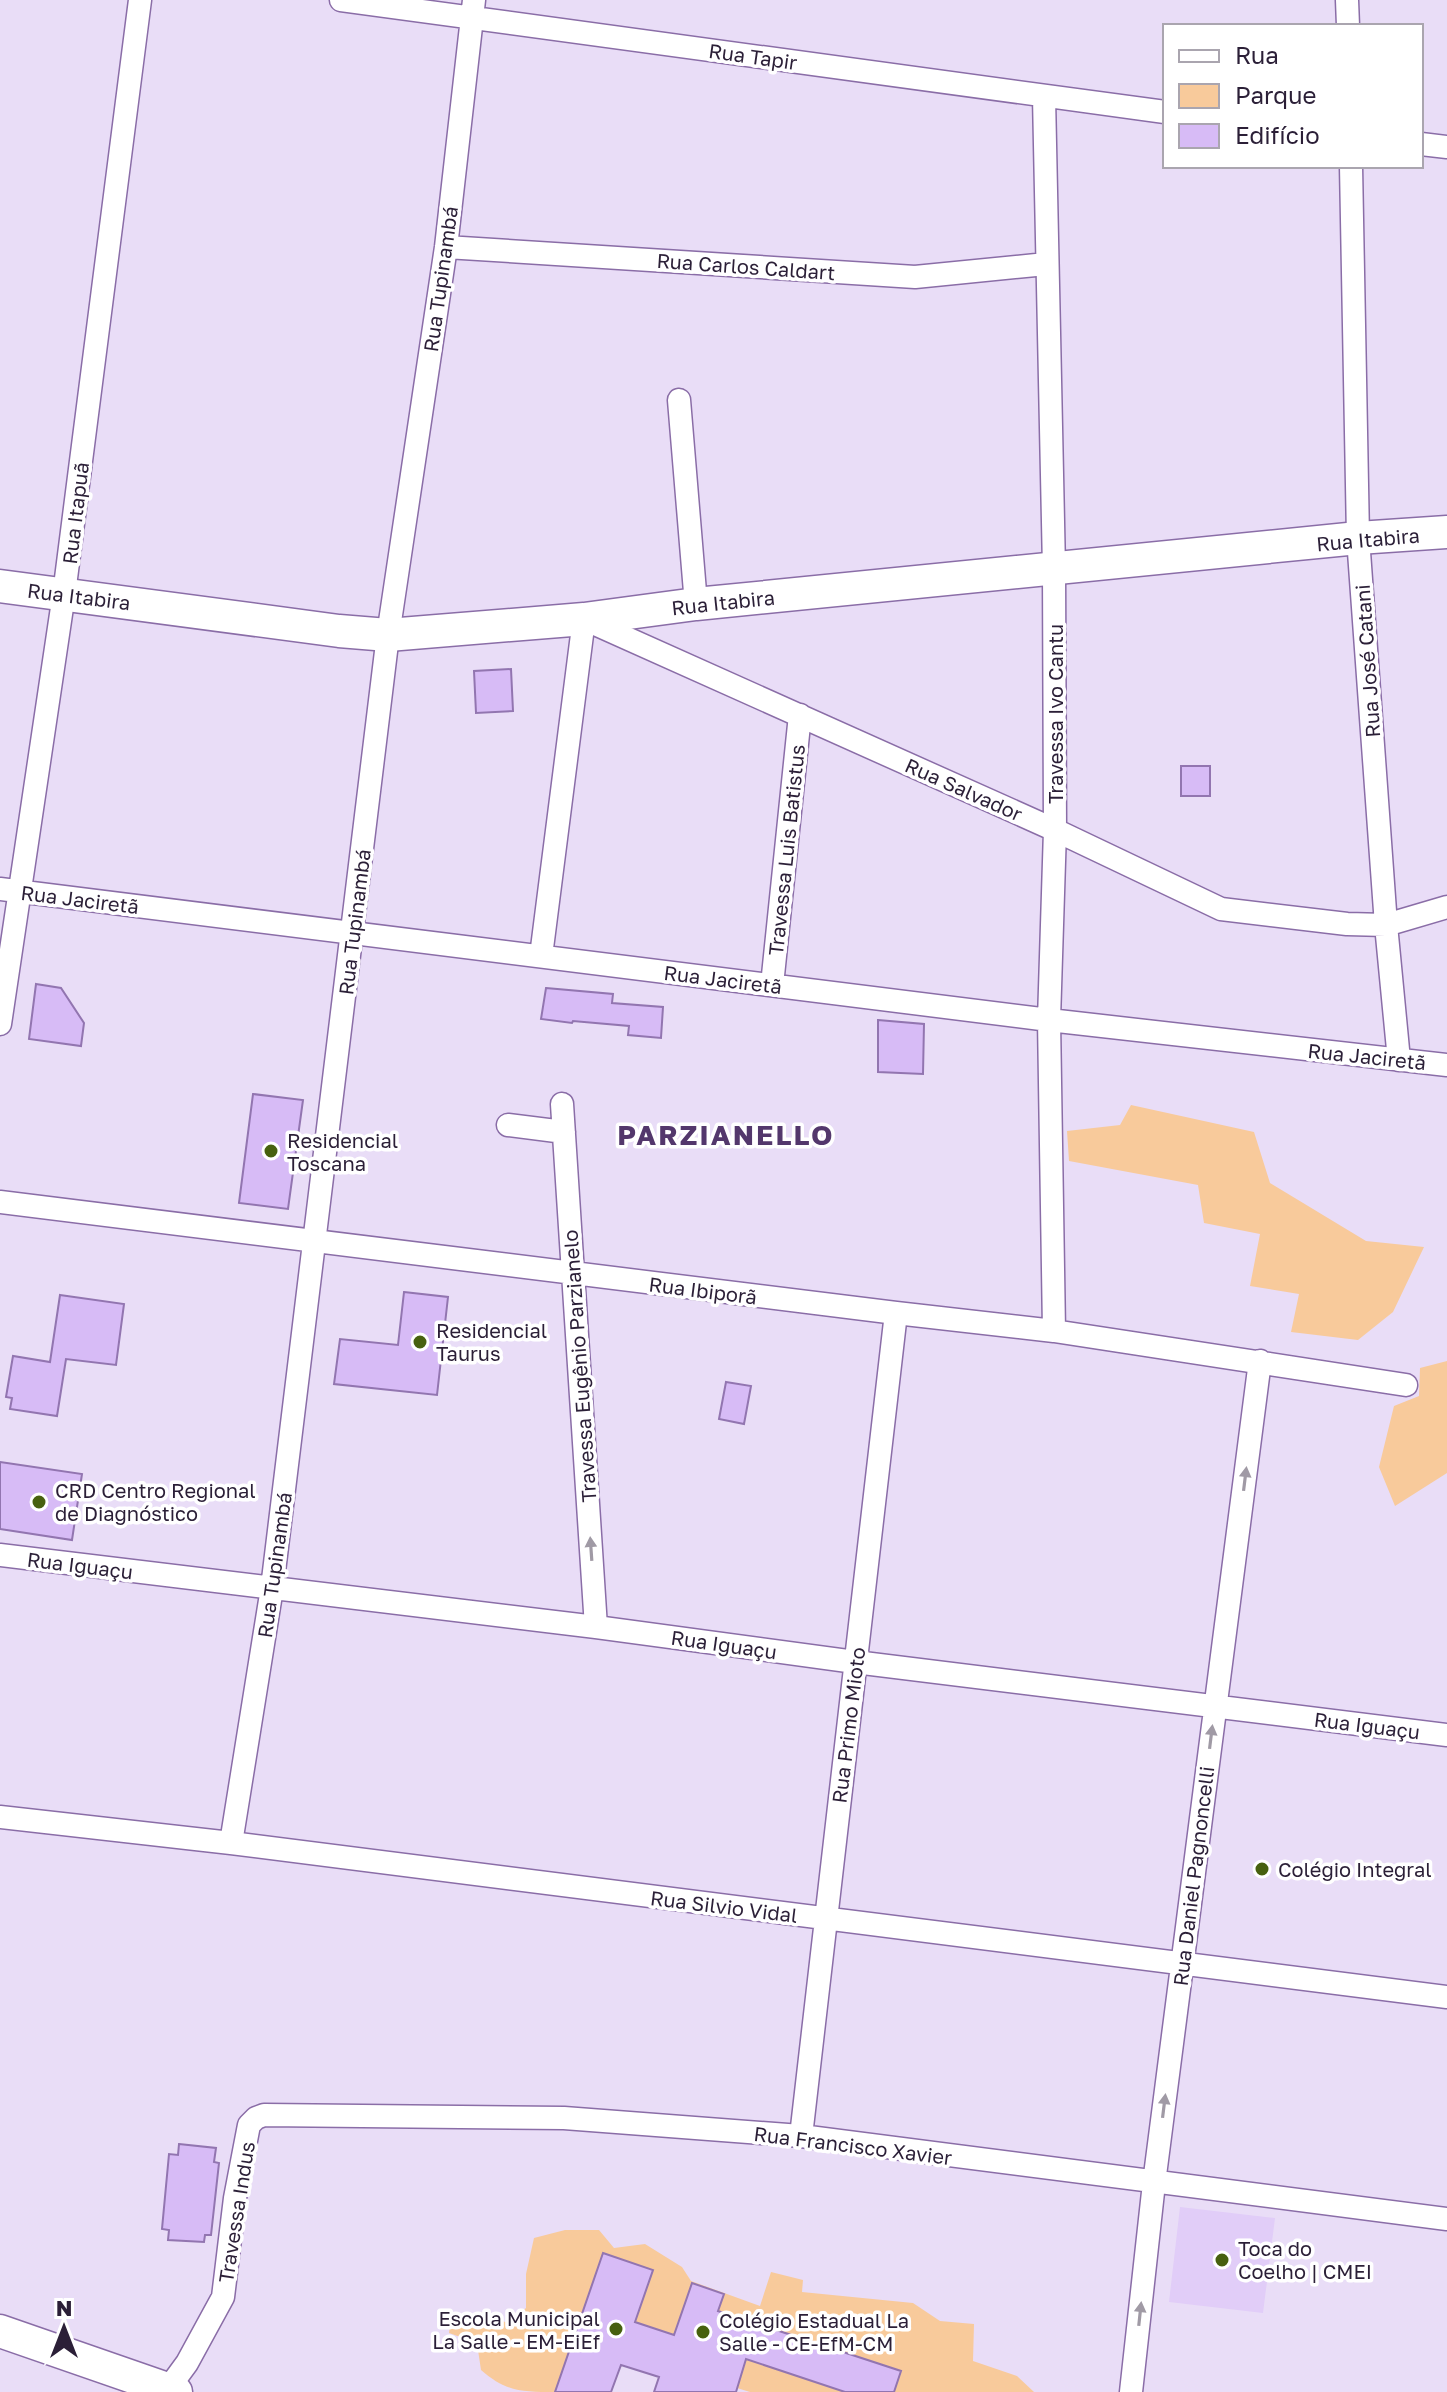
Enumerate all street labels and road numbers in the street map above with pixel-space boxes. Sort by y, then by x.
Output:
street label: Rua Tapir [707,38,799,74]
street label: Rua Tupinambá [418,205,462,353]
street label: Rua Carlos Caldart [656,248,836,284]
street label: Rua Itapuã [57,460,93,566]
street label: Rua Itabira [1315,523,1421,555]
street label: Rua Itabira [26,578,132,614]
street label: Rua José Catani [1350,584,1384,738]
street label: Rua Itabira [670,585,776,619]
street label: Travessa Ivo Cantu [1043,624,1067,804]
street label: Travessa Luis Batistus [763,743,809,957]
street label: Rua Salvador [902,752,1026,826]
street label: Rua Tupinambá [333,848,375,996]
street label: Rua Jaciretã [20,880,140,918]
street label: Rua Jaciretã [663,960,783,998]
street label: Rua Jaciretã [1307,1038,1427,1074]
street label: Travessa Eugênio Parzianelo [558,1229,600,1503]
street label: Rua Ibiporã [648,1271,758,1309]
street label: Rua Tupinambá [252,1491,296,1639]
street label: Rua Iguaçu [26,1547,134,1583]
street label: Rua Iguaçu [670,1625,778,1663]
street label: Rua Primo Mioto [827,1646,869,1804]
street label: Rua Iguaçu [1313,1707,1421,1743]
street label: Rua Daniel Pagnoncelli [1168,1765,1218,1987]
street label: Rua Silvio Vidal [649,1885,799,1927]
street label: Rua Francisco Xavier [753,2121,954,2169]
street label: Travessa Indus [213,2140,259,2284]

